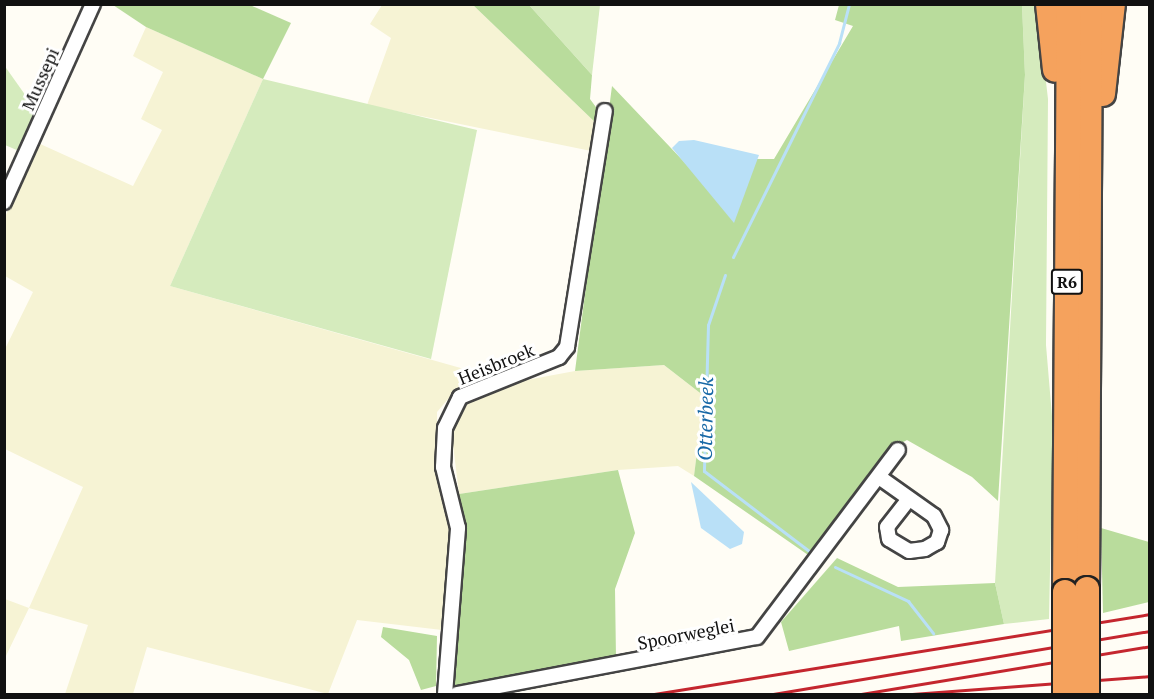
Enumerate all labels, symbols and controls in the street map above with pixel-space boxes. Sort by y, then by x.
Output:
street label: Mussepi [17,44,63,114]
road number: R6 [1050,269,1084,295]
street label: Heisbroek [455,339,537,389]
water label: Otterbeek [692,377,718,461]
street label: Spoorweglei [636,614,736,654]

